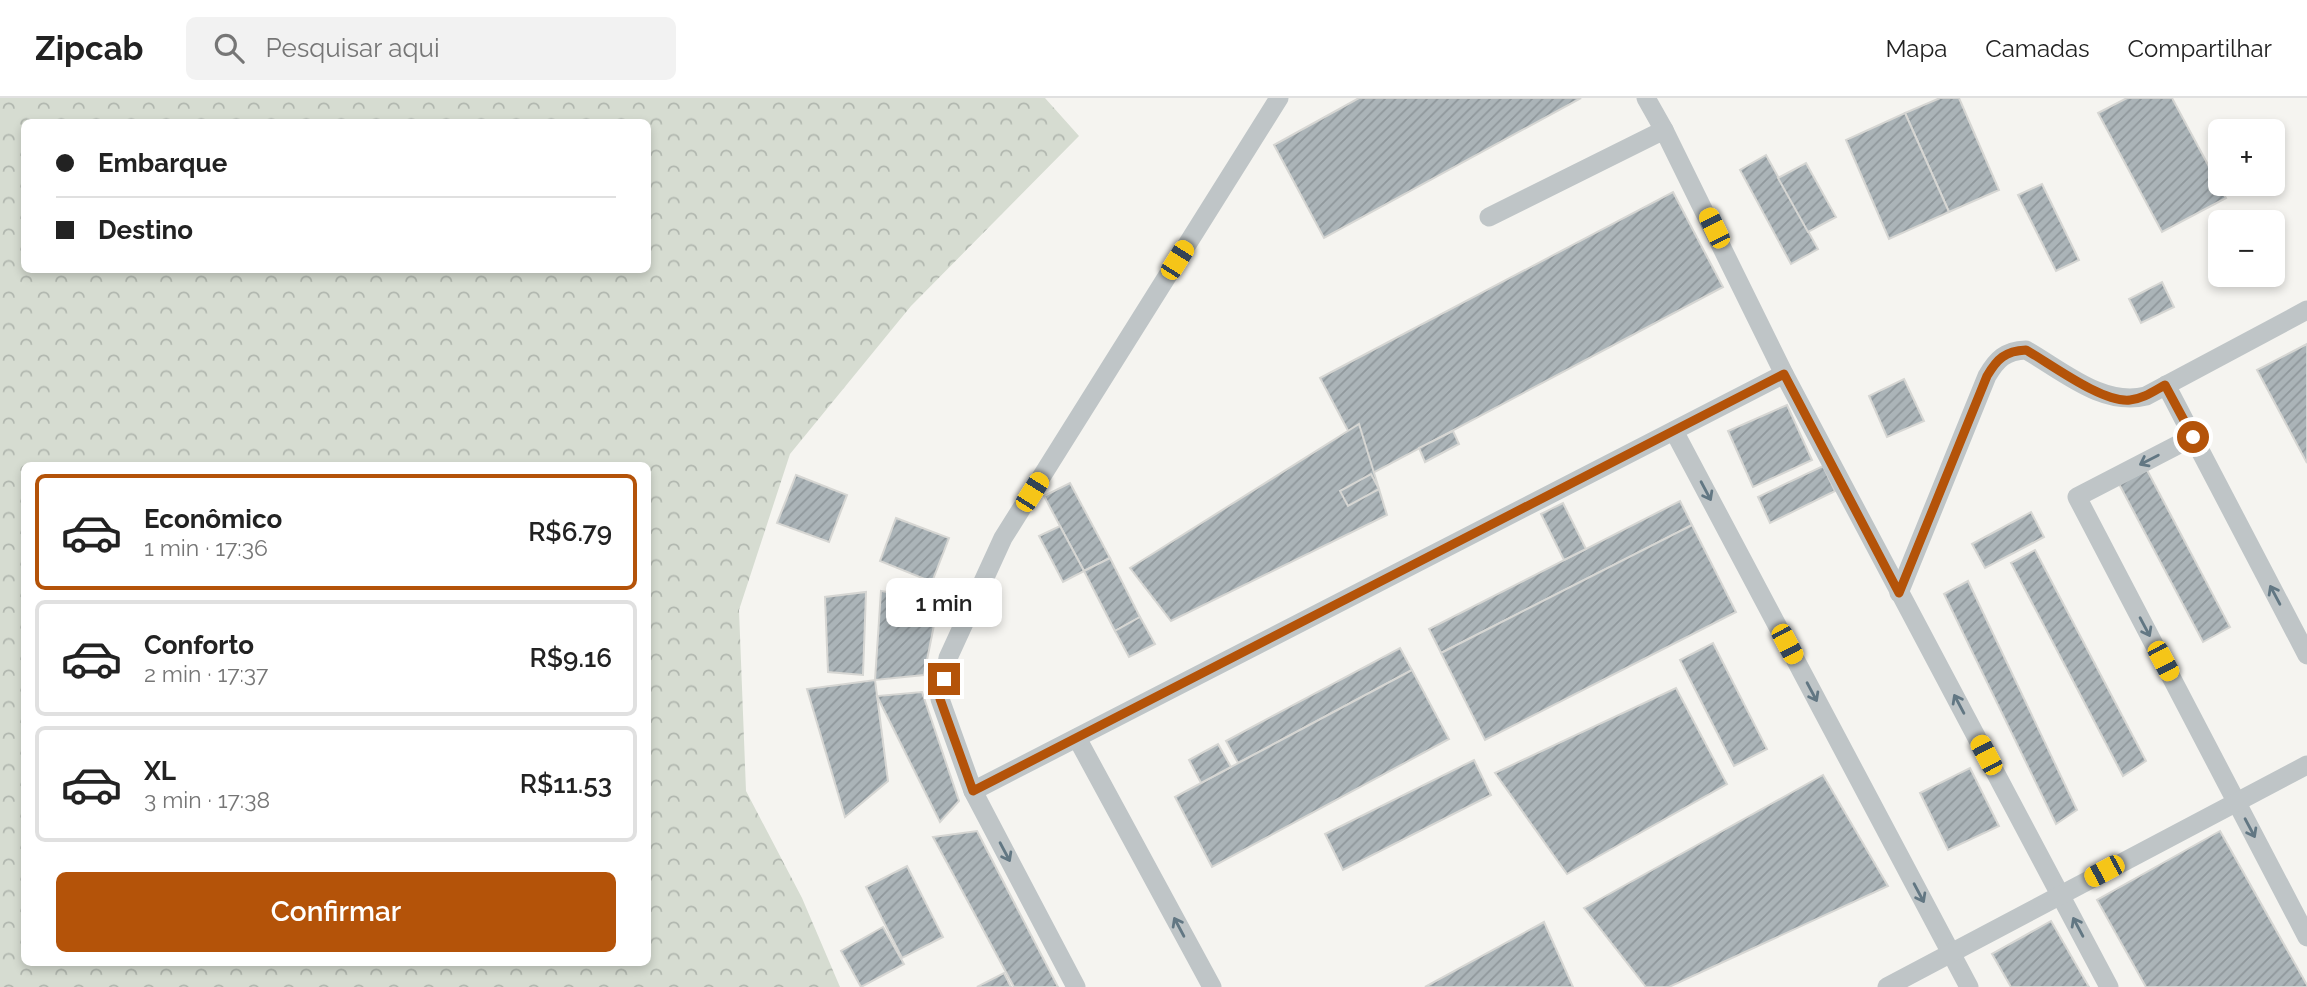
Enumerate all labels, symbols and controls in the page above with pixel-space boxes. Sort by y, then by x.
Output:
search box [186,17,676,80]
text: Zipcab [35,29,144,68]
icon: search [210,29,248,67]
text: Pesquisar aqui [266,33,440,63]
text: Mapa [1885,34,1947,63]
text: Camadas [1985,34,2090,63]
text: Compartilhar [2128,34,2272,63]
map controls [2208,119,2285,287]
button: + [2208,119,2285,196]
text: Embarque [98,148,227,178]
car [1696,205,1733,251]
button: − [2208,210,2285,287]
text: Destino [98,215,193,245]
car [1157,237,1198,283]
route start [2177,421,2209,453]
one-way arrow [2139,453,2160,467]
car [1012,469,1053,515]
one-way arrow [1700,480,1713,501]
icon: car [60,501,123,564]
text: Econômico [144,504,282,534]
text: R$6.79 [528,517,612,547]
text: 1 min · 17:36 [144,534,268,561]
callout: 1 min [886,578,1002,626]
one-way arrow [2268,585,2282,605]
text: 1 min [915,589,973,616]
one-way arrow [2139,616,2152,637]
car [1768,621,1807,667]
icon: car [60,627,123,690]
text: Conforto [144,630,254,660]
car [2144,638,2183,684]
text: R$9.16 [530,643,612,673]
text: 2 min · 17:37 [144,660,268,687]
route end [928,663,960,695]
one-way arrow [1806,681,1820,702]
one-way arrow [1951,695,1965,715]
car [1967,732,2006,778]
icon: car [60,753,123,816]
text: XL [144,756,176,786]
text: R$11.53 [520,769,612,799]
text: 3 min · 17:38 [144,786,270,813]
one-way arrow [2244,818,2258,838]
one-way arrow [998,841,1012,861]
car [2081,852,2128,890]
button: Confirmar [56,872,616,952]
one-way arrow [1912,883,1926,903]
one-way arrow [1172,917,1185,938]
one-way arrow [2070,917,2084,937]

